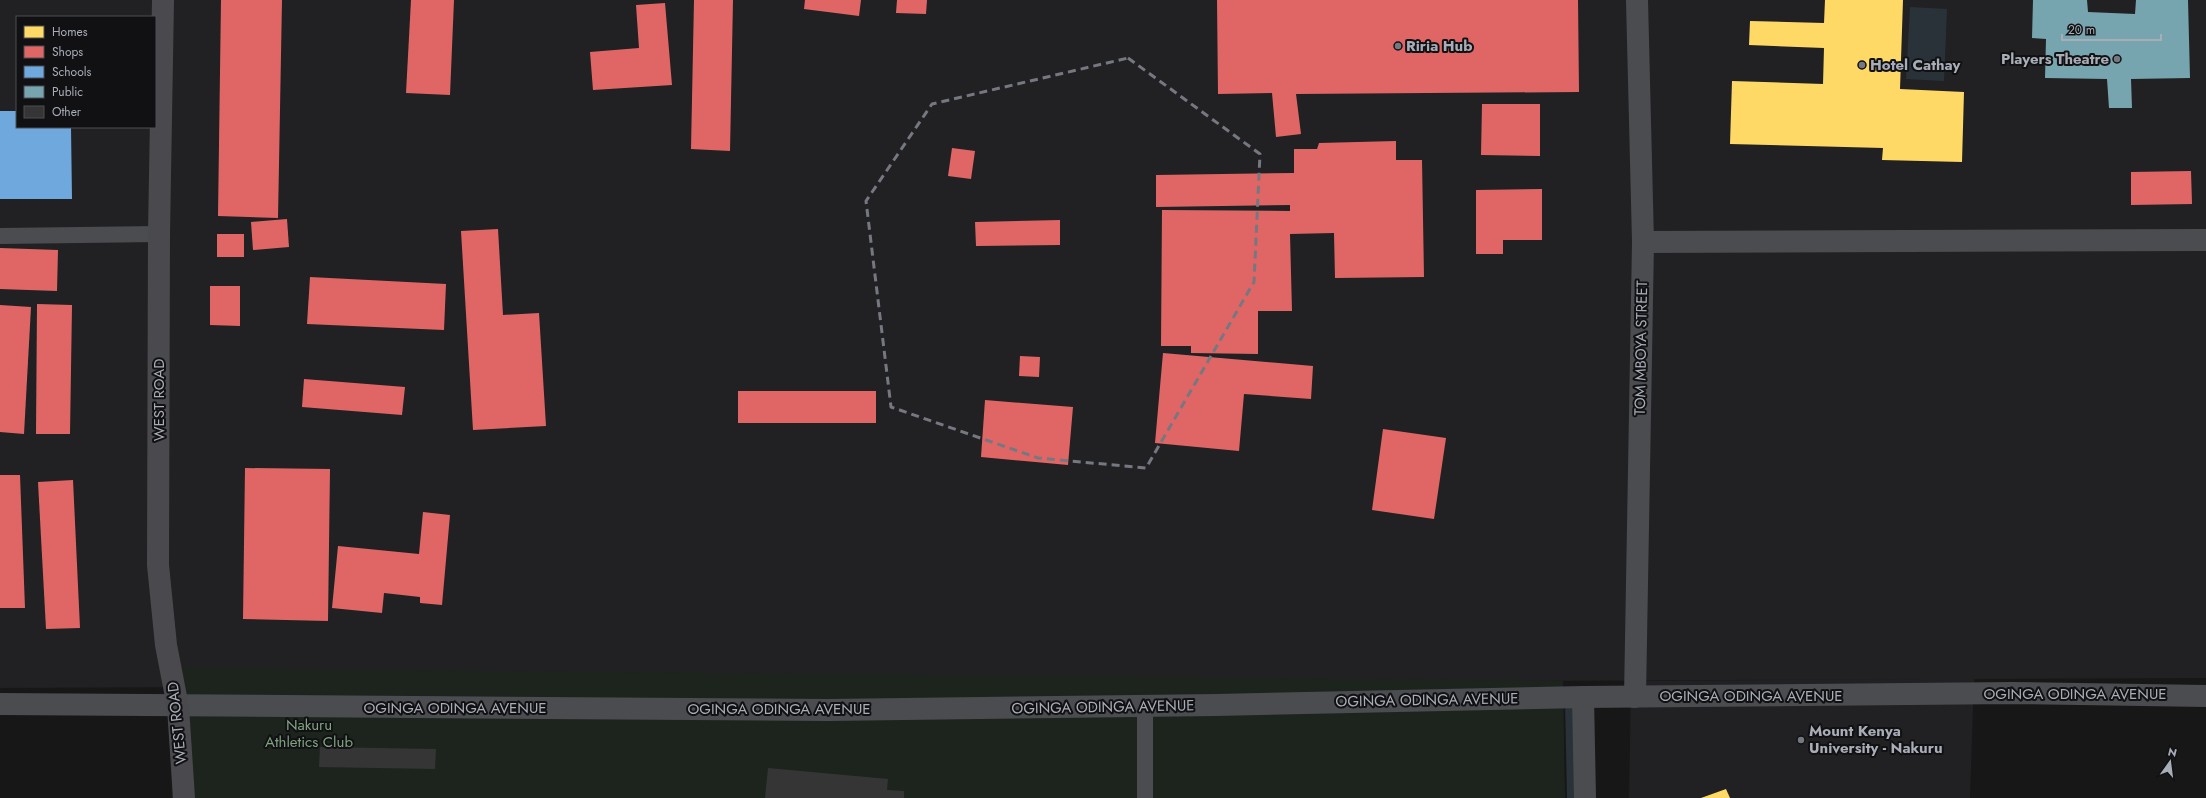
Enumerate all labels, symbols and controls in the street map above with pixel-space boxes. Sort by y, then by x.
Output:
legend [16,16,156,128]
scale bar [2062,16,2161,42]
text: 20 m [2068,21,2095,39]
text: Homes [52,23,88,41]
place label: Riria Hub [1406,35,1472,57]
marker: Riria Hub [1393,41,1403,51]
text: Shops [52,43,83,61]
place label: Players Theatre [2001,48,2109,70]
place label: Hotel Cathay [1870,54,1960,76]
marker: Players Theatre [2112,54,2122,64]
marker: Hotel Cathay [1857,60,1867,70]
text: Schools [52,63,91,81]
text: Public [52,83,83,101]
text: Other [52,103,82,121]
street label: TOM MBOYA STREET [1629,280,1653,416]
street label: WEST ROAD [148,359,170,441]
street label: WEST ROAD [162,681,192,765]
street label: OGINGA ODINGA AVENUE [1983,683,2167,705]
street label: OGINGA ODINGA AVENUE [1659,685,1843,707]
street label: OGINGA ODINGA AVENUE [1335,687,1519,713]
street label: OGINGA ODINGA AVENUE [1011,694,1195,720]
street label: OGINGA ODINGA AVENUE [363,697,547,719]
street label: OGINGA ODINGA AVENUE [687,698,871,720]
park label: Nakuru Athletics Club [265,714,353,753]
place label: Mount Kenya University - Nakuru [1809,720,1943,759]
marker: Mount Kenya University - Nakuru [1796,735,1806,745]
north arrow [2150,742,2190,782]
text: N [2166,743,2179,761]

